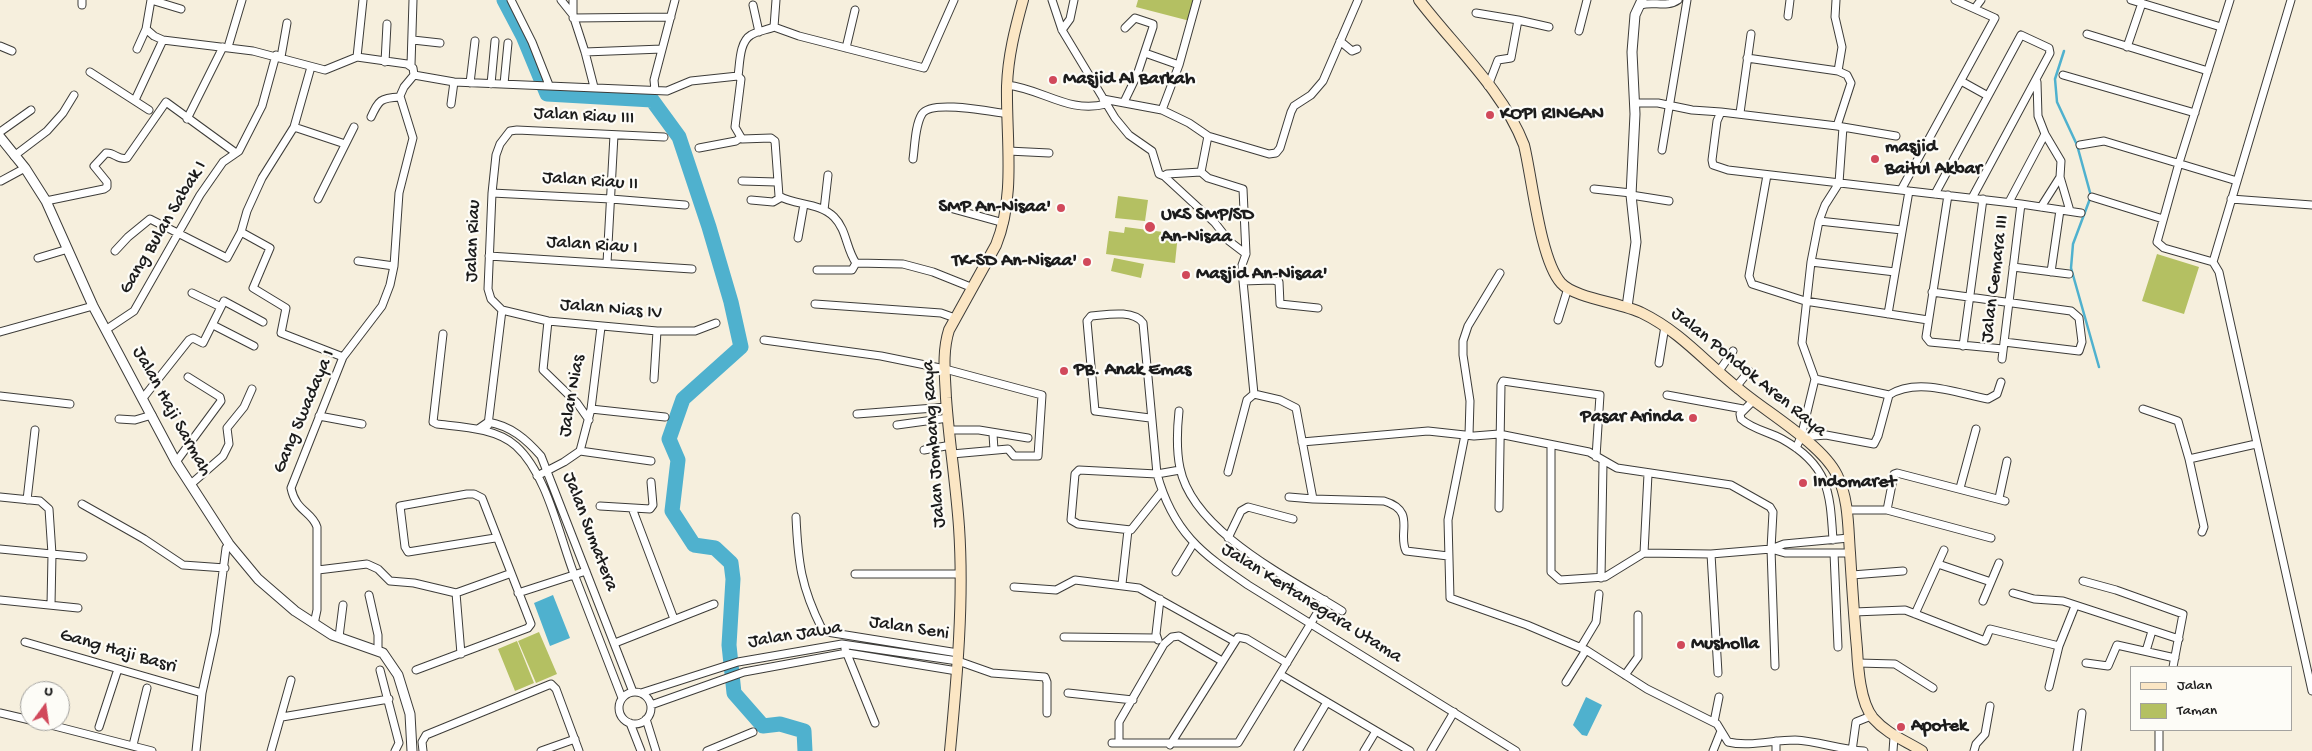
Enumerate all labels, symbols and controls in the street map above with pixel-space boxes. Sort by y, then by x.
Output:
place label: Masjid Al Barkah [1063,69,1195,91]
marker: Masjid Al Barkah [1047,74,1059,86]
street label: Jalan Riau III [533,103,635,131]
place label: KOPI RINGAN [1500,104,1604,126]
marker: KOPI RINGAN [1484,109,1496,121]
place label: masjid Baitul Akbar [1885,137,1982,181]
marker: masjid Baitul Akbar [1869,153,1881,165]
street label: Gang Bulan Sabak I [115,157,213,299]
street label: Jalan Riau II [541,167,639,197]
place label: SMP An-Nisaa' [938,197,1051,219]
street label: Jalan Riau [461,199,487,283]
marker: SMP An-Nisaa' [1055,202,1067,214]
place label: UKS SMP/SD An-Nisaa [1161,205,1254,249]
street label: Jalan Cemara III [1977,214,2015,344]
marker: UKS SMP/SD An-Nisaa [1143,220,1157,234]
street label: Jalan Riau I [546,231,638,261]
place label: TK-SD An-Nisaa' [952,251,1077,273]
marker: TK-SD An-Nisaa' [1081,256,1093,268]
place label: Masjid An-Nisaa' [1196,264,1328,286]
marker: Masjid An-Nisaa' [1180,269,1192,281]
street label: Jalan Nias IV [559,294,663,326]
street label: Jalan Pondok Aren Raya [1665,303,1831,443]
street label: Jalan Haji Sarmah [126,343,216,481]
street label: Gang Swadaya I [269,347,341,477]
street label: Jalan Nias [555,353,591,439]
street label: Jalan Jombang Raya [918,360,952,528]
place label: PB. Anak Emas [1074,360,1191,382]
marker: PB. Anak Emas [1058,365,1070,377]
place label: Pasar Arinda [1580,407,1683,429]
marker: Pasar Arinda [1687,412,1699,424]
street label: Jalan Sumatera [556,469,622,595]
place label: Indomaret [1813,472,1896,494]
marker: Indomaret [1797,477,1809,489]
street label: Jalan Kertanegara Utama [1216,539,1406,669]
street label: Jalan Seni [867,611,951,647]
street label: Jalan Jawa [746,617,844,655]
street label: Gang Haji Basri [57,624,179,680]
place label: Musholla [1691,634,1759,656]
marker: Musholla [1675,639,1687,651]
legend [2130,666,2292,731]
text: Jalan [2177,677,2212,695]
north arrow [20,681,70,731]
text: U [43,683,54,701]
text: Taman [2177,702,2217,720]
place label: Apotek [1911,716,1967,738]
marker: Apotek [1895,721,1907,733]

